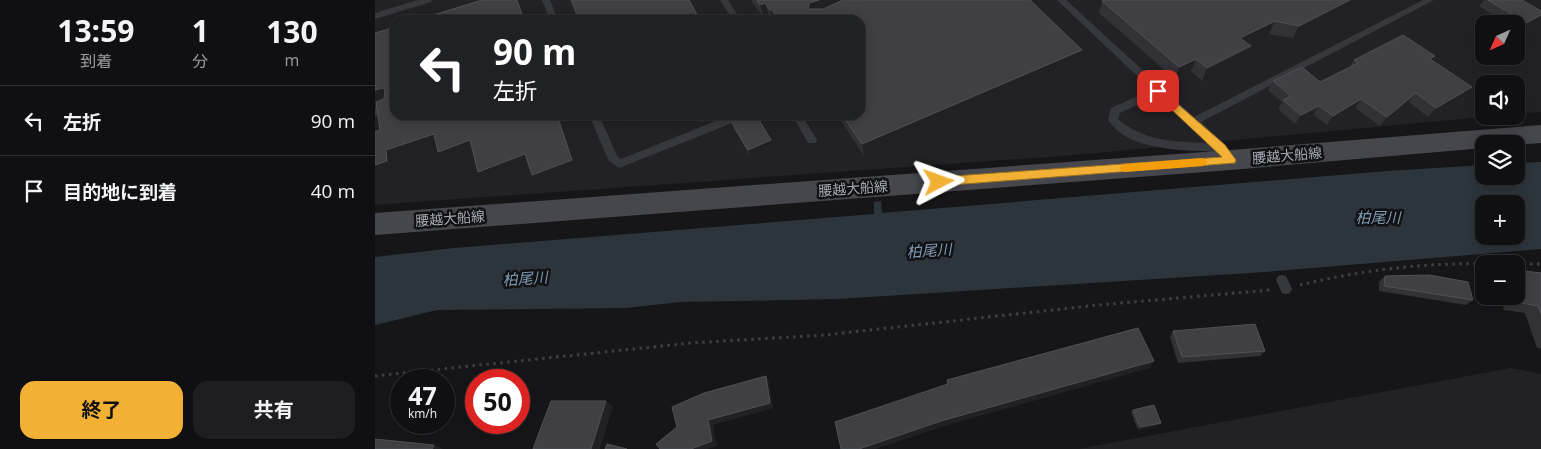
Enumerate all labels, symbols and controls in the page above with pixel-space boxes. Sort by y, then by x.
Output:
text: 13:59 [57,10,134,51]
text: 1 [192,10,209,51]
text: 130 [266,11,318,52]
north arrow [1475,15,1525,65]
map controls [1475,15,1525,305]
text: 90 m [493,28,576,75]
icon: left [410,35,475,100]
text: m [285,49,299,71]
text: 到着 [80,50,112,72]
text: 分 [192,50,208,72]
pin [1137,70,1179,112]
text: 左折 [493,75,537,105]
button: sound [1475,75,1525,125]
icon: arrive [1144,77,1172,105]
icon: left [20,107,48,135]
text: 90 m [311,108,355,134]
text: 左折 [63,109,101,135]
button: layers [1475,135,1525,185]
street label: 腰越大船線 [1251,142,1323,168]
position arrow [912,155,964,207]
street label: 腰越大船線 [817,176,889,200]
icon: arrive [20,177,48,205]
text: 40 m [311,178,355,204]
text: 目的地に到着 [63,179,177,205]
button: + [1475,195,1525,245]
street label: 腰越大船線 [414,206,486,230]
water label: 柏尾川 [1355,207,1402,227]
water label: 柏尾川 [906,238,954,262]
button: − [1475,255,1525,305]
water label: 柏尾川 [502,266,550,290]
speed limit sign: 50 [465,369,530,434]
text: 47 [408,378,437,412]
button: 終了 [20,381,183,439]
button: 共有 [193,381,355,439]
text: km/h [408,405,437,422]

